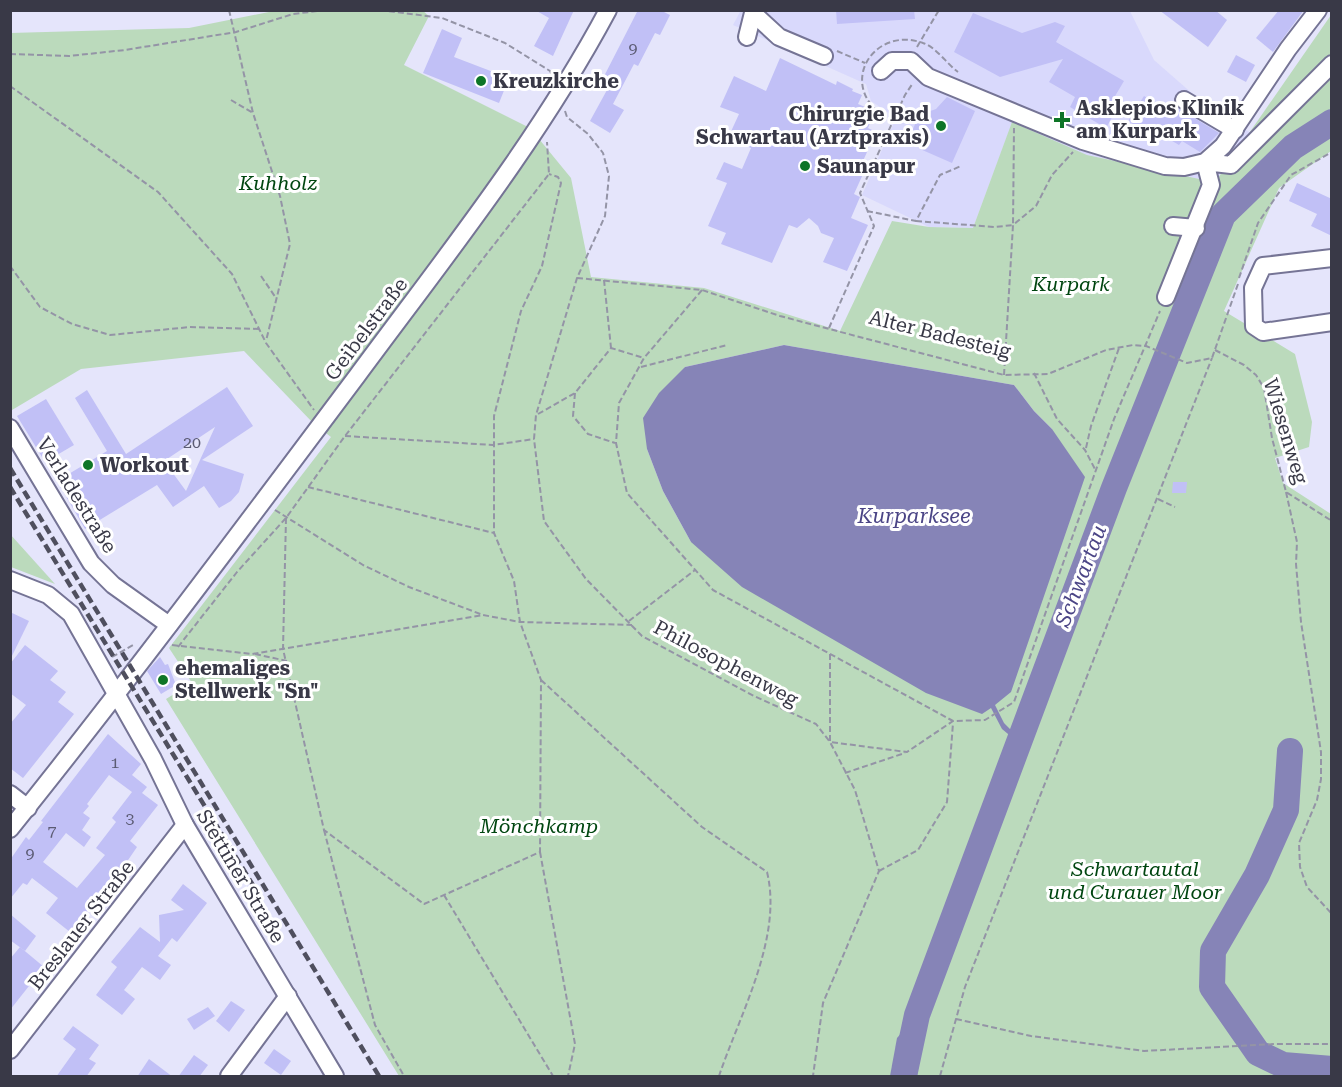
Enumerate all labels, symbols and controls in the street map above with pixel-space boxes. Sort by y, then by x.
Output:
house number: 9 [629,39,638,58]
place label: Kreuzkirche [493,69,619,93]
marker: Kreuzkirche [474,74,488,88]
place label: Asklepios Klinik am Kurpark [1076,96,1244,143]
place label: Chirurgie Bad Schwartau (Arztpraxis) [696,102,930,149]
marker: Asklepios Klinik am Kurpark [1053,111,1071,129]
marker: Chirurgie Bad Schwartau (Arztpraxis) [934,119,948,133]
place label: Saunapur [817,154,915,178]
marker: Saunapur [798,159,812,173]
park label: Kuhholz [238,171,317,195]
park label: Kurpark [1031,272,1110,296]
street label: Geibelstraße [320,273,412,385]
street label: Alter Badesteig [867,305,1014,363]
street label: Wiesenweg [1259,375,1314,487]
street label: Verladestraße [32,433,122,557]
house number: 20 [183,433,201,452]
place label: Workout [100,453,189,477]
marker: Workout [81,458,95,472]
water label: Kurparksee [856,504,971,528]
water label: Schwartau [1050,522,1111,631]
street label: Philosophenweg [650,615,803,712]
place label: ehemaliges Stellwerk "Sn" [175,656,318,703]
marker: ehemaliges Stellwerk "Sn" [156,673,170,687]
house number: 1 [111,753,120,772]
street label: Stettiner Straße [192,805,290,947]
house number: 3 [126,809,135,828]
park label: Mönchkamp [479,814,598,838]
house number: 7 [48,821,57,840]
house number: 9 [26,844,35,863]
street label: Breslauer Straße [23,855,139,995]
park label: Schwartautal und Curauer Moor [1048,857,1223,904]

